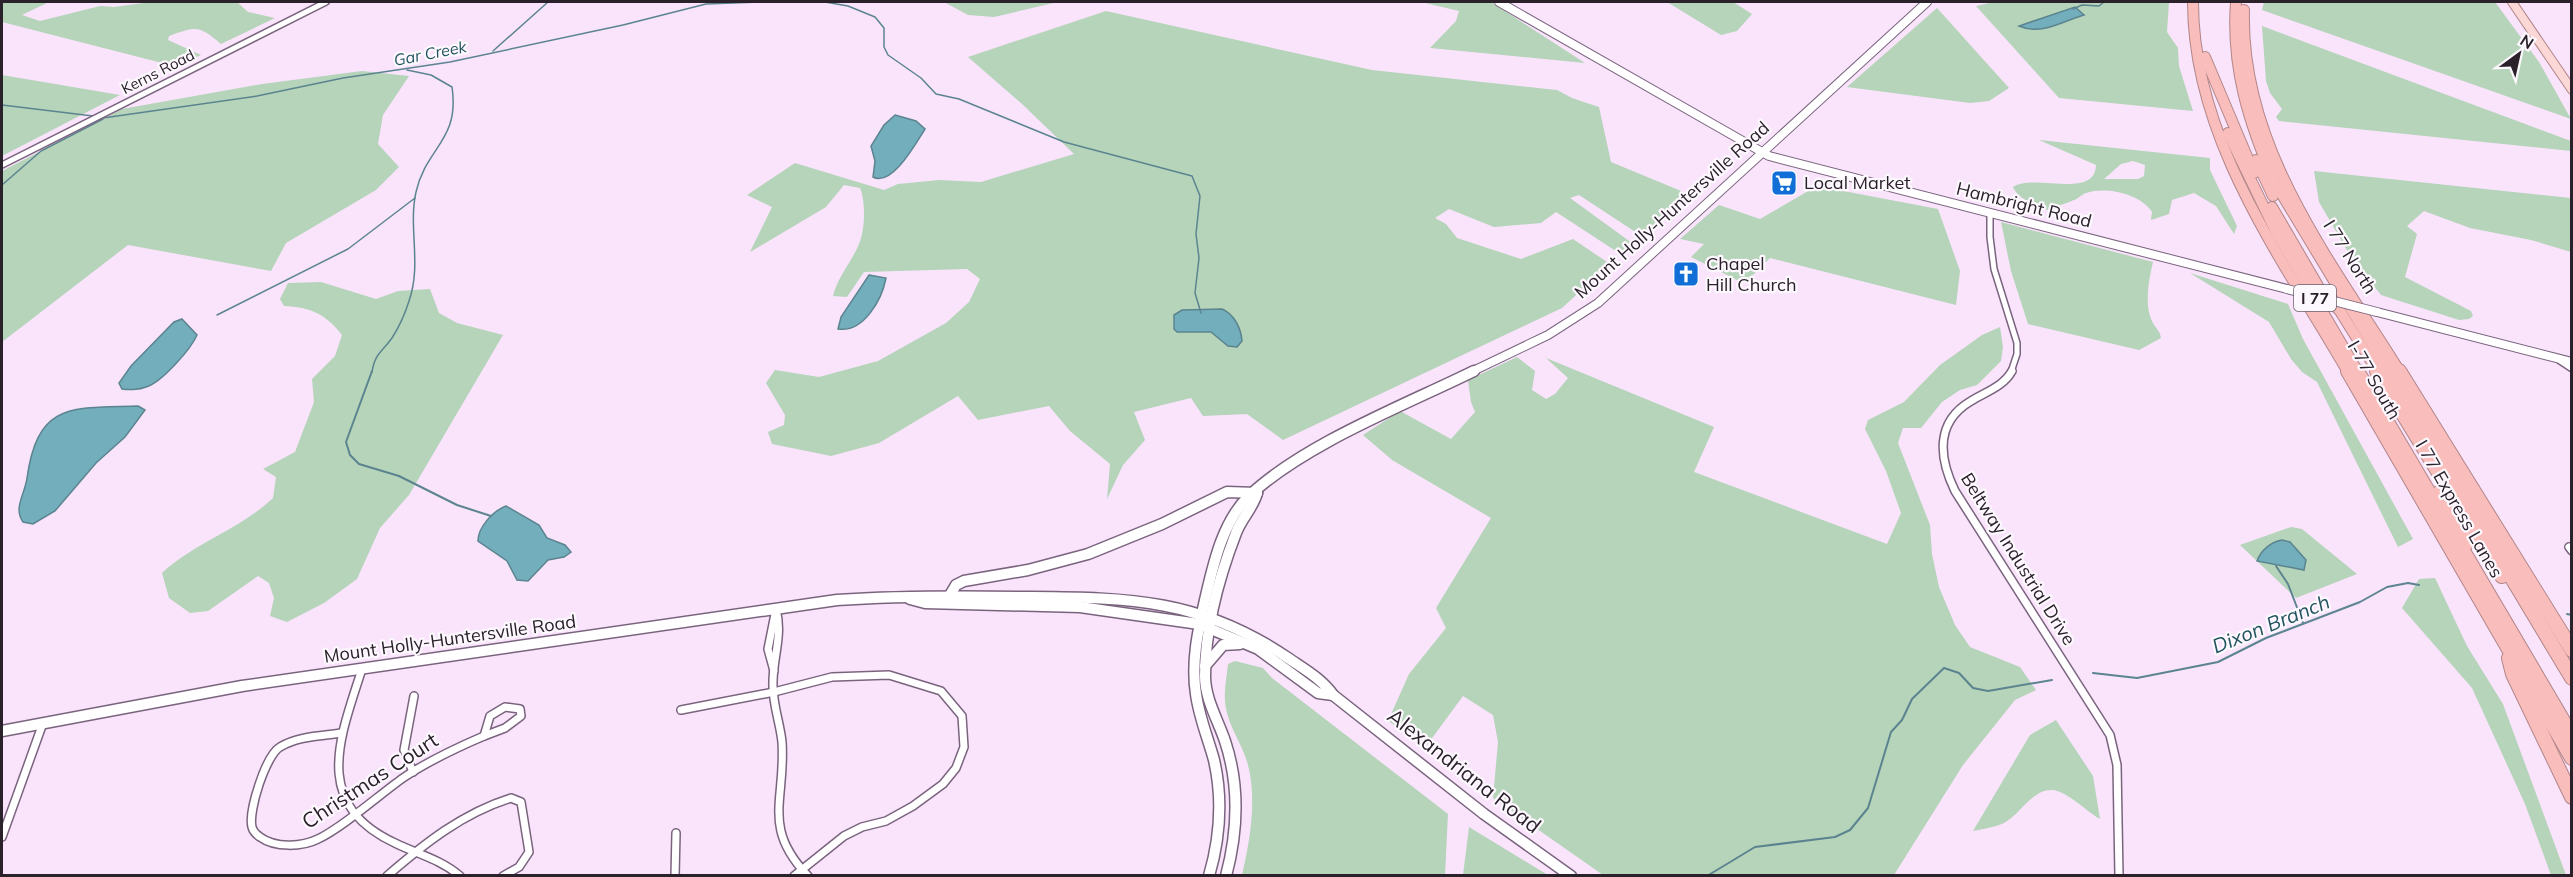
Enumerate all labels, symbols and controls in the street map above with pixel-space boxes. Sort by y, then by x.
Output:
north arrow [2489,24,2549,84]
text: N [2517,30,2538,53]
water label: Gar Creek [392,36,469,70]
street label: Kerns Road [118,45,198,98]
street label: Mount Holly-Huntersville Road [1570,116,1774,303]
supermarket icon: Local Market [1769,168,1799,198]
place label: Local Market [1804,171,1911,194]
street label: Hambright Road [1954,177,2094,232]
street label: I 77 North [2319,215,2382,298]
place label: Chapel Hill Church [1706,252,1796,296]
church icon: Chapel Hill Church [1671,259,1701,289]
road number: I 77 [2294,285,2336,311]
street label: I-77 South [2343,336,2406,423]
street label: I 77 Express Lanes [2411,436,2508,582]
street label: Beltway Industrial Drive [1956,468,2081,649]
water label: Dixon Branch [2208,589,2333,658]
street label: Mount Holly-Huntersville Road [322,609,577,668]
street label: Alexandriana Road [1383,702,1547,838]
street label: Christmas Court [296,726,442,834]

